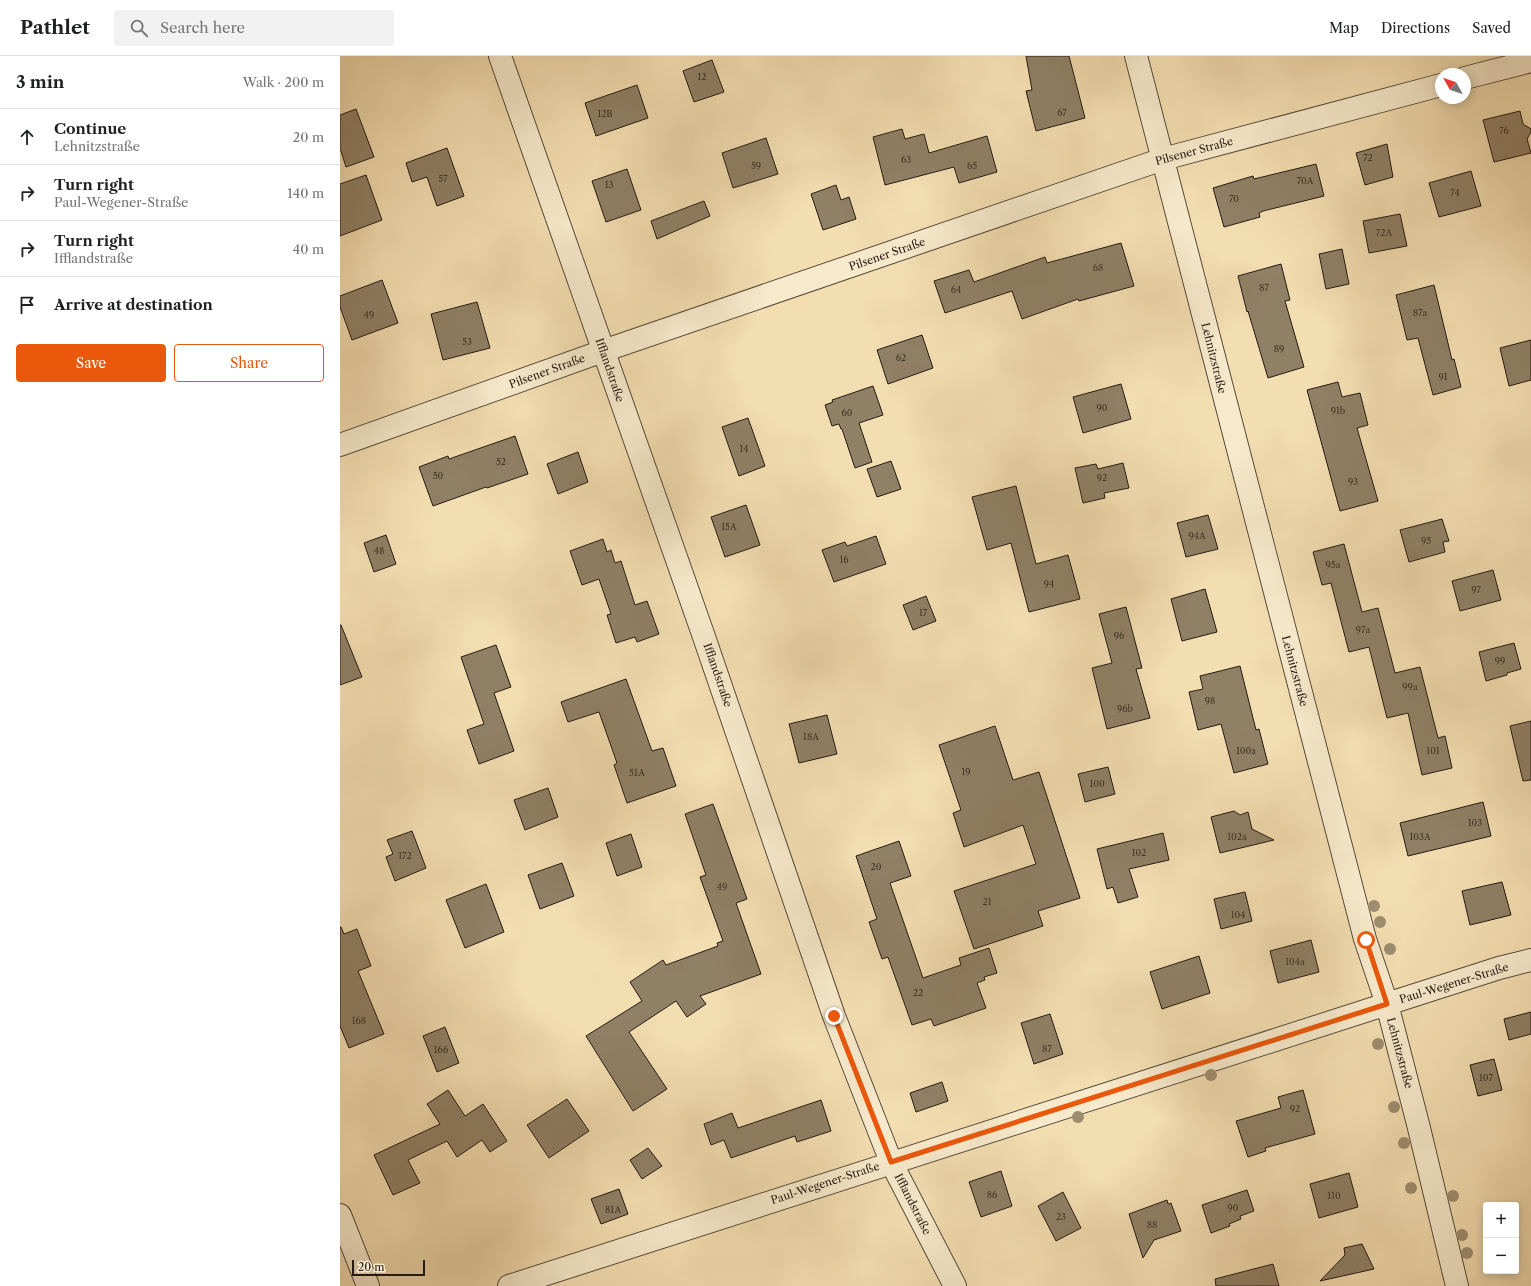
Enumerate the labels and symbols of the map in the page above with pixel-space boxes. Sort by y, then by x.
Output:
north arrow [1435,68,1471,104]
house number: 12 [698,71,706,82]
house number: 67 [1057,107,1067,118]
house number: 12B [597,108,613,119]
house number: 76 [1499,125,1509,136]
street label: Pilsener Straße [1154,134,1234,168]
house number: 72 [1363,152,1373,163]
house number: 63 [901,154,911,165]
house number: 59 [751,160,761,171]
house number: 65 [967,160,977,171]
house number: 57 [438,173,448,184]
house number: 70A [1297,175,1314,186]
house number: 13 [605,179,613,190]
house number: 74 [1450,187,1460,198]
house number: 70 [1229,193,1239,204]
house number: 72A [1376,227,1392,238]
street label: Pilsener Straße [847,234,927,274]
house number: 68 [1093,262,1103,273]
house number: 87 [1259,282,1269,293]
house number: 64 [951,284,961,295]
house number: 87a [1413,307,1428,318]
house number: 49 [364,309,374,320]
street label: Lehnitzstraße [1198,321,1230,395]
house number: 53 [462,336,472,347]
street label: Ifflandstraße [592,336,628,404]
house number: 89 [1274,343,1284,354]
street label: Pilsener Straße [507,351,587,391]
house number: 62 [896,352,906,363]
house number: 91 [1438,371,1448,382]
house number: 90 [1097,402,1108,413]
house number: 91b [1331,405,1346,416]
house number: 60 [842,407,853,418]
house number: 14 [740,443,749,454]
house number: 52 [496,456,506,467]
house number: 50 [433,470,444,481]
house number: 92 [1097,472,1107,483]
house number: 93 [1348,476,1358,487]
house number: 15A [721,521,737,532]
house number: 94A [1188,530,1206,541]
house number: 95 [1421,535,1431,546]
house number: 48 [374,545,384,556]
house number: 16 [839,554,849,565]
house number: 95a [1326,559,1341,570]
house number: 94 [1044,578,1054,589]
house number: 97 [1471,584,1481,595]
house number: 17 [919,607,928,618]
house number: 97a [1356,624,1370,635]
house number: 96 [1114,630,1124,641]
street label: Lehnitzstraße [1279,634,1311,708]
street label: Ifflandstraße [700,641,736,709]
house number: 99 [1495,655,1505,666]
house number: 99a [1402,681,1418,692]
house number: 98 [1205,695,1215,706]
house number: 96b [1117,703,1134,714]
house number: 18A [803,731,819,742]
house number: 100a [1236,745,1256,756]
house number: 101 [1426,745,1440,756]
house number: 19 [961,766,971,777]
house number: 51A [629,767,645,778]
house number: 100 [1089,778,1105,789]
house number: 103 [1468,817,1482,828]
house number: 102a [1227,831,1247,842]
house number: 103A [1409,831,1431,842]
house number: 102 [1132,847,1146,858]
house number: 172 [398,850,412,861]
house number: 20 [871,861,882,872]
house number: 49 [717,881,727,892]
house number: 21 [983,896,992,907]
house number: 104 [1231,909,1245,920]
route start [1357,931,1375,949]
house number: 104a [1285,956,1305,967]
street label: Paul-Wegener-Straße [1398,960,1510,1006]
house number: 22 [913,987,923,998]
route end [825,1007,843,1025]
house number: 168 [352,1015,366,1026]
street label: Lehnitzstraße [1384,1016,1416,1090]
house number: 87 [1042,1043,1052,1054]
house number: 166 [434,1044,448,1055]
house number: 107 [1479,1072,1494,1083]
house number: 92 [1290,1103,1300,1114]
street label: Paul-Wegener-Straße [769,1159,881,1207]
street label: Ifflandstraße [892,1171,934,1237]
house number: 86 [987,1189,997,1200]
house number: 110 [1327,1190,1341,1201]
house number: 90 [1228,1202,1239,1213]
house number: 81A [605,1204,621,1215]
house number: 23 [1056,1211,1066,1222]
house number: 88 [1147,1219,1157,1230]
scale bar [352,1258,425,1277]

